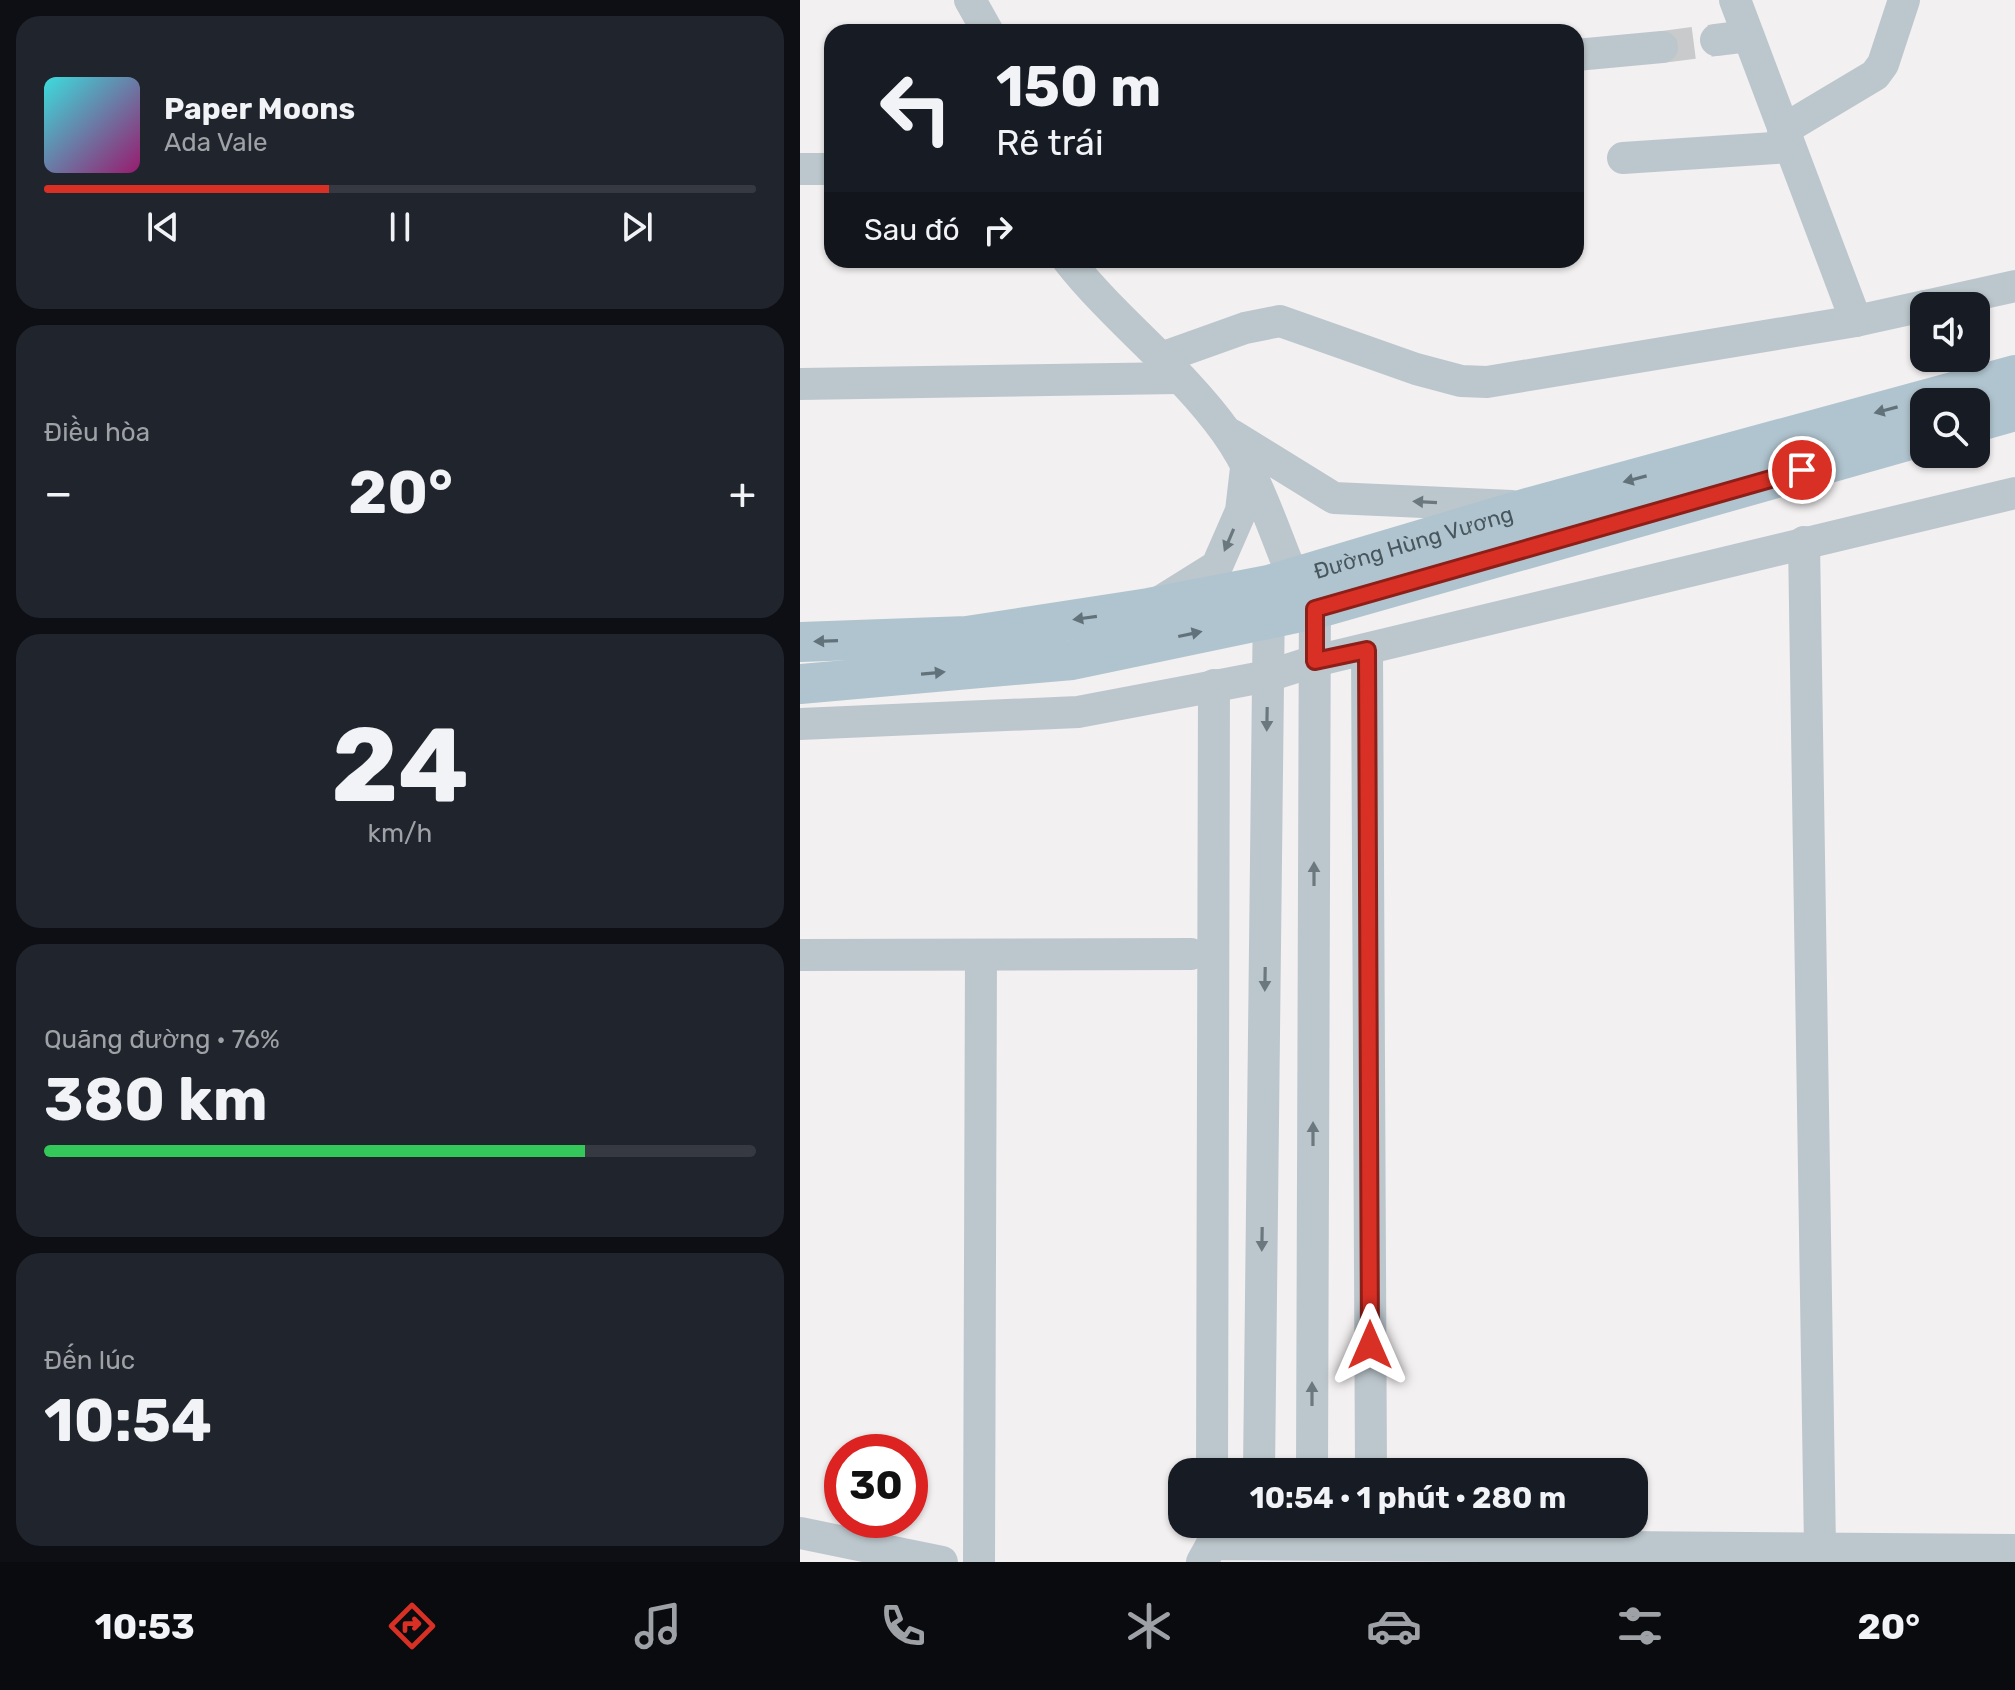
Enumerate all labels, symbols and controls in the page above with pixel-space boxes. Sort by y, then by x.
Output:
text: 150 m [996,54,1161,120]
icon: left [864,56,968,160]
text: Paper Moons [164,91,355,127]
text: Rẽ trái [996,121,1104,164]
text: Ada Vale [164,127,268,158]
icon: previous [141,205,185,249]
icon: pause [378,205,422,249]
icon: next [615,205,659,249]
icon: right [976,208,1020,252]
text: Sau đó [864,212,960,248]
map controls [1910,292,1990,468]
button: sound [1910,292,1990,372]
button: search [1910,388,1990,468]
one-way arrow [1873,404,1897,417]
text: Điều hòa [44,417,150,448]
pin [1768,436,1836,504]
icon: arrive [1780,448,1824,492]
text: 20° [348,457,453,528]
text: − [44,467,73,519]
text: + [729,467,756,519]
one-way arrow [1622,473,1647,485]
one-way arrow [1412,495,1437,508]
street label: Đường Hùng Vương [1310,500,1516,584]
one-way arrow [1222,528,1236,551]
one-way arrow [1072,612,1097,625]
one-way arrow [1178,627,1203,640]
one-way arrow [813,635,838,648]
one-way arrow [921,666,946,679]
text: 24 [331,704,469,827]
one-way arrow [1261,707,1273,732]
text: km/h [368,818,432,849]
one-way arrow [1308,861,1320,886]
one-way arrow [1258,967,1271,992]
text: Quãng đường · 76% [44,1024,280,1055]
text: 380 km [44,1064,268,1135]
one-way arrow [1307,1121,1319,1146]
one-way arrow [1256,1227,1268,1252]
position arrow [1328,1303,1412,1387]
text: Đến lúc [44,1345,135,1376]
one-way arrow [1306,1381,1318,1406]
text: 10:54 [44,1385,212,1456]
speed limit sign: 30 [824,1434,928,1538]
text: 10:54 · 1 phút · 280 m [1250,1480,1566,1516]
icon: directions [384,1598,440,1654]
icon: music [630,1598,686,1654]
icon: phone [875,1598,931,1654]
icon: climate [1121,1598,1177,1654]
icon: car [1366,1598,1422,1654]
icon: filters [1612,1598,1668,1654]
text: 10:53 [95,1605,195,1648]
text: 20° [1857,1605,1920,1648]

